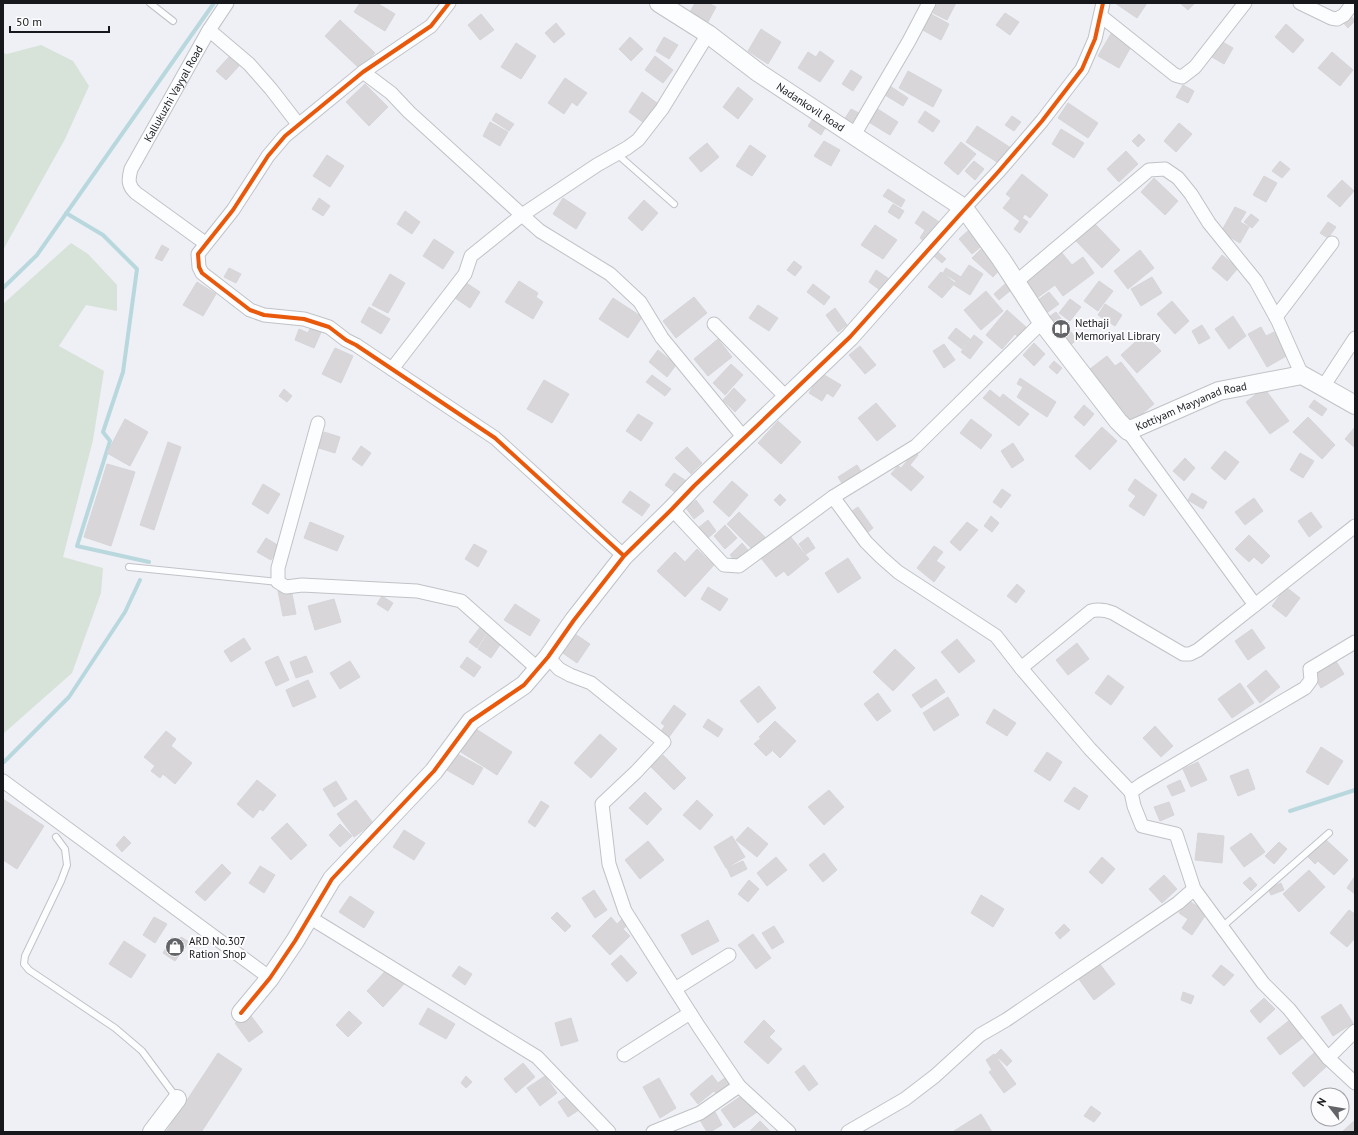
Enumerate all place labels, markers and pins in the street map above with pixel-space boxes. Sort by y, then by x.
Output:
place label: Nethaji Memoriyal Library [1075,316,1161,343]
library icon: Nethaji Memoriyal Library [1050,318,1072,340]
place label: ARD No.307 Ration Shop [189,934,246,961]
shop icon: ARD No.307 Ration Shop [164,936,186,958]

